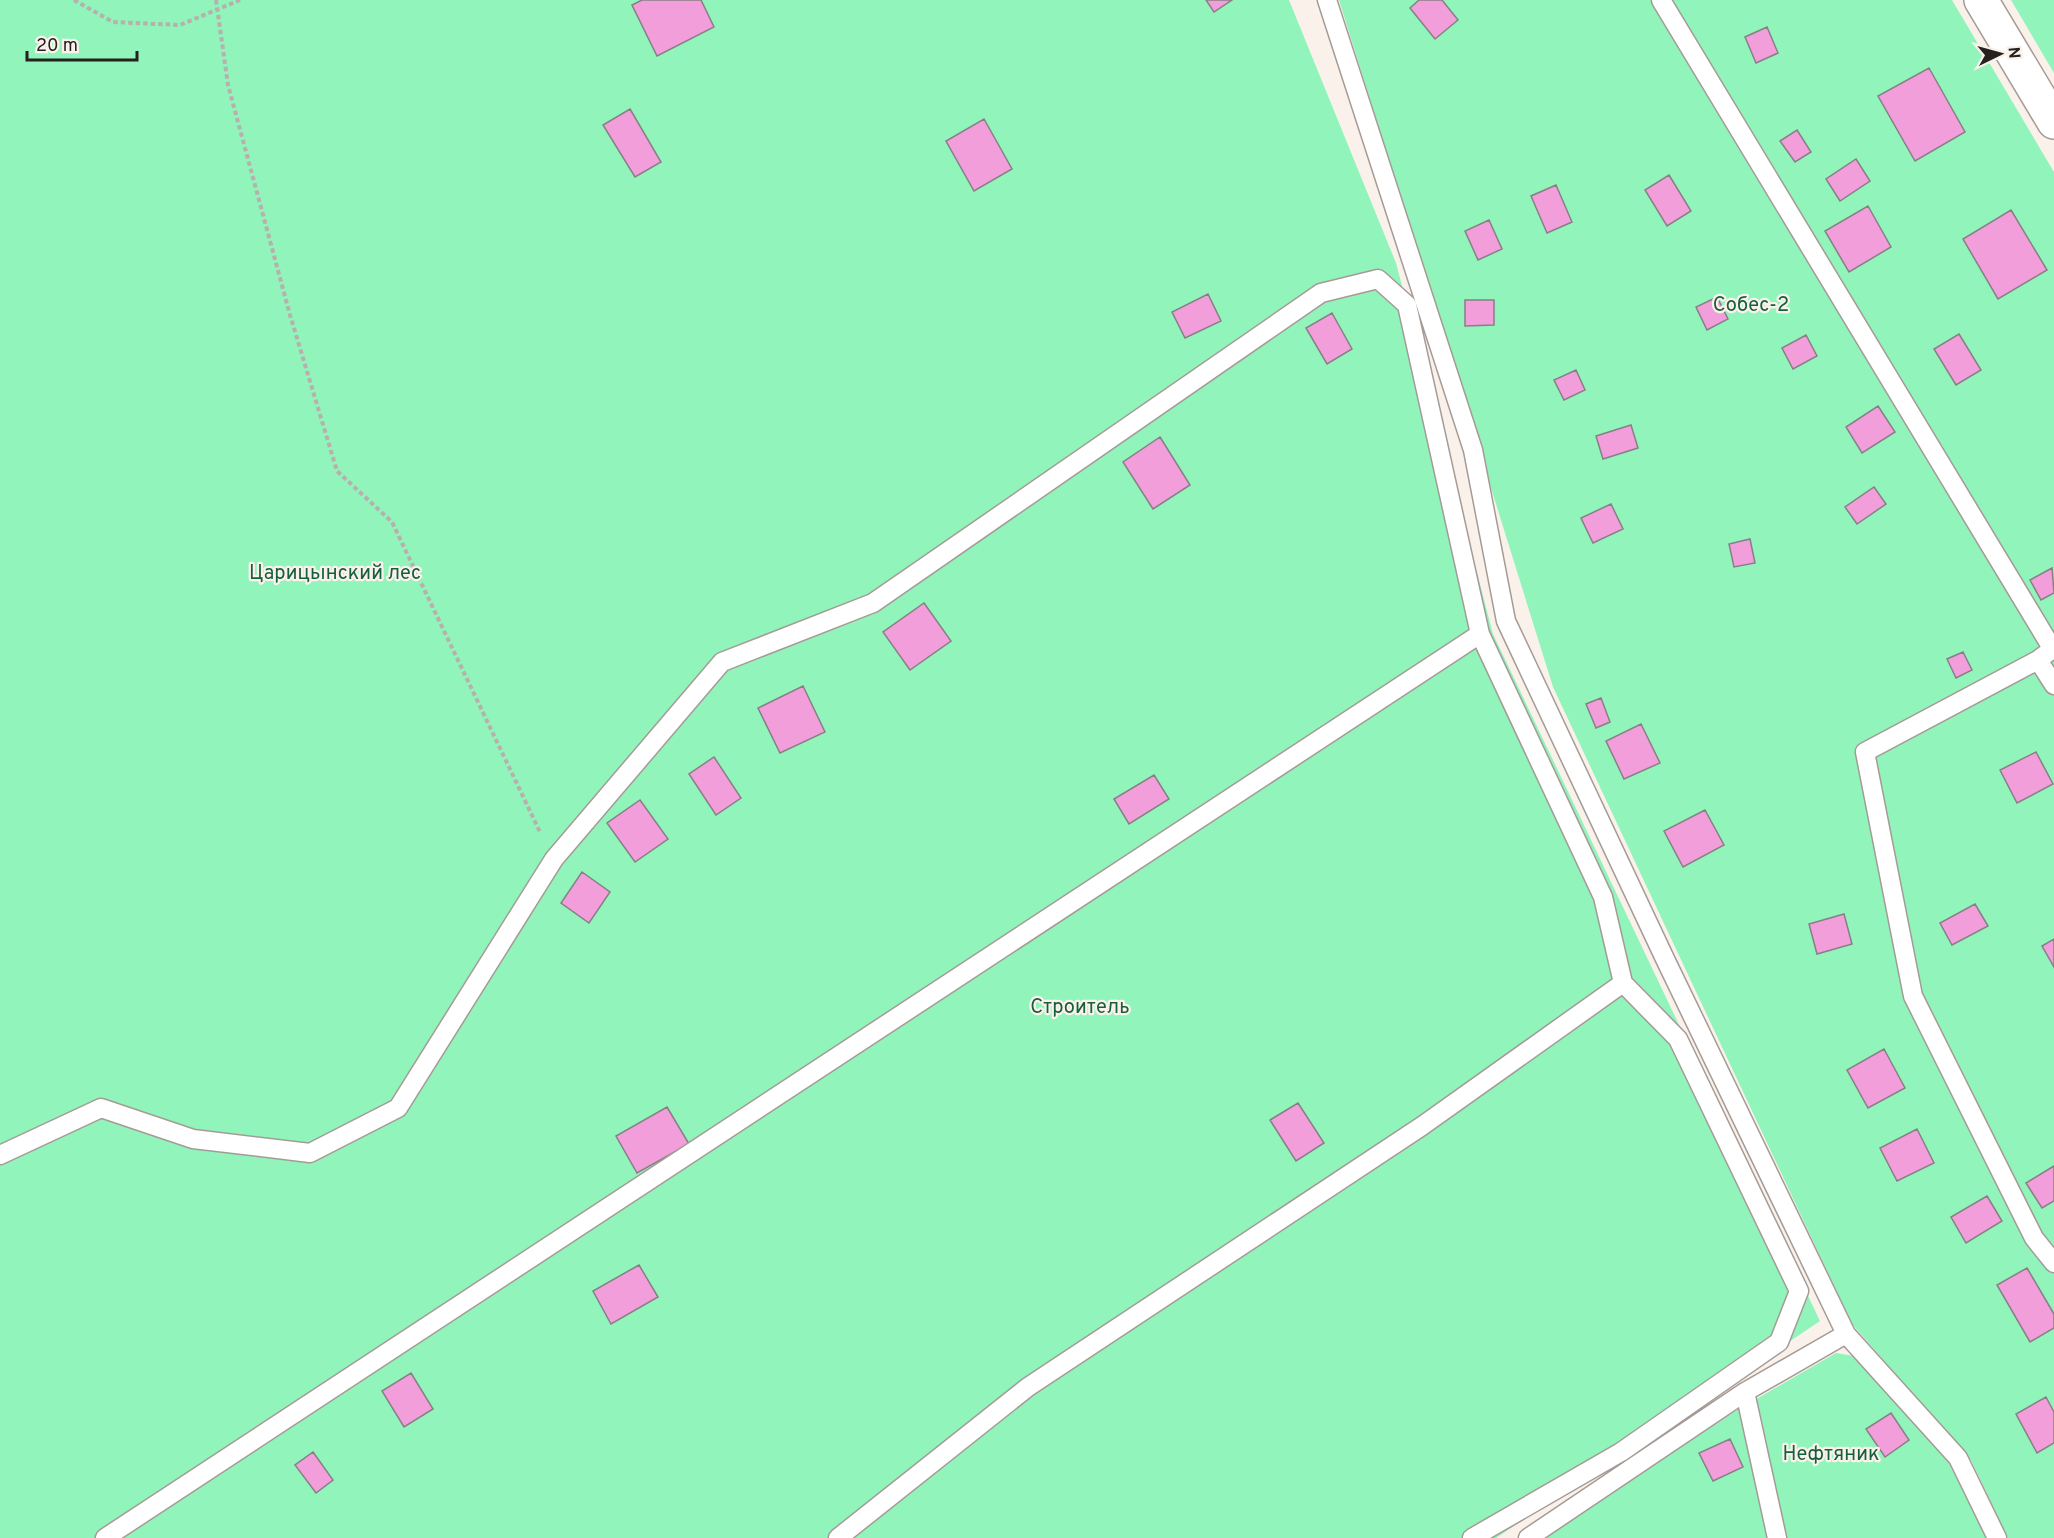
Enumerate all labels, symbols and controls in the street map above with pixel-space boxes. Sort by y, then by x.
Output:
scale bar [27,24,136,62]
north arrow [1970,24,2030,84]
text: 20 m [36,35,78,58]
text: N [2002,46,2023,59]
park label: Собес-2 [1713,293,1789,319]
park label: Царицынский лес [249,561,421,587]
park label: Строитель [1030,995,1130,1021]
park label: Нефтяник [1783,1442,1880,1468]

